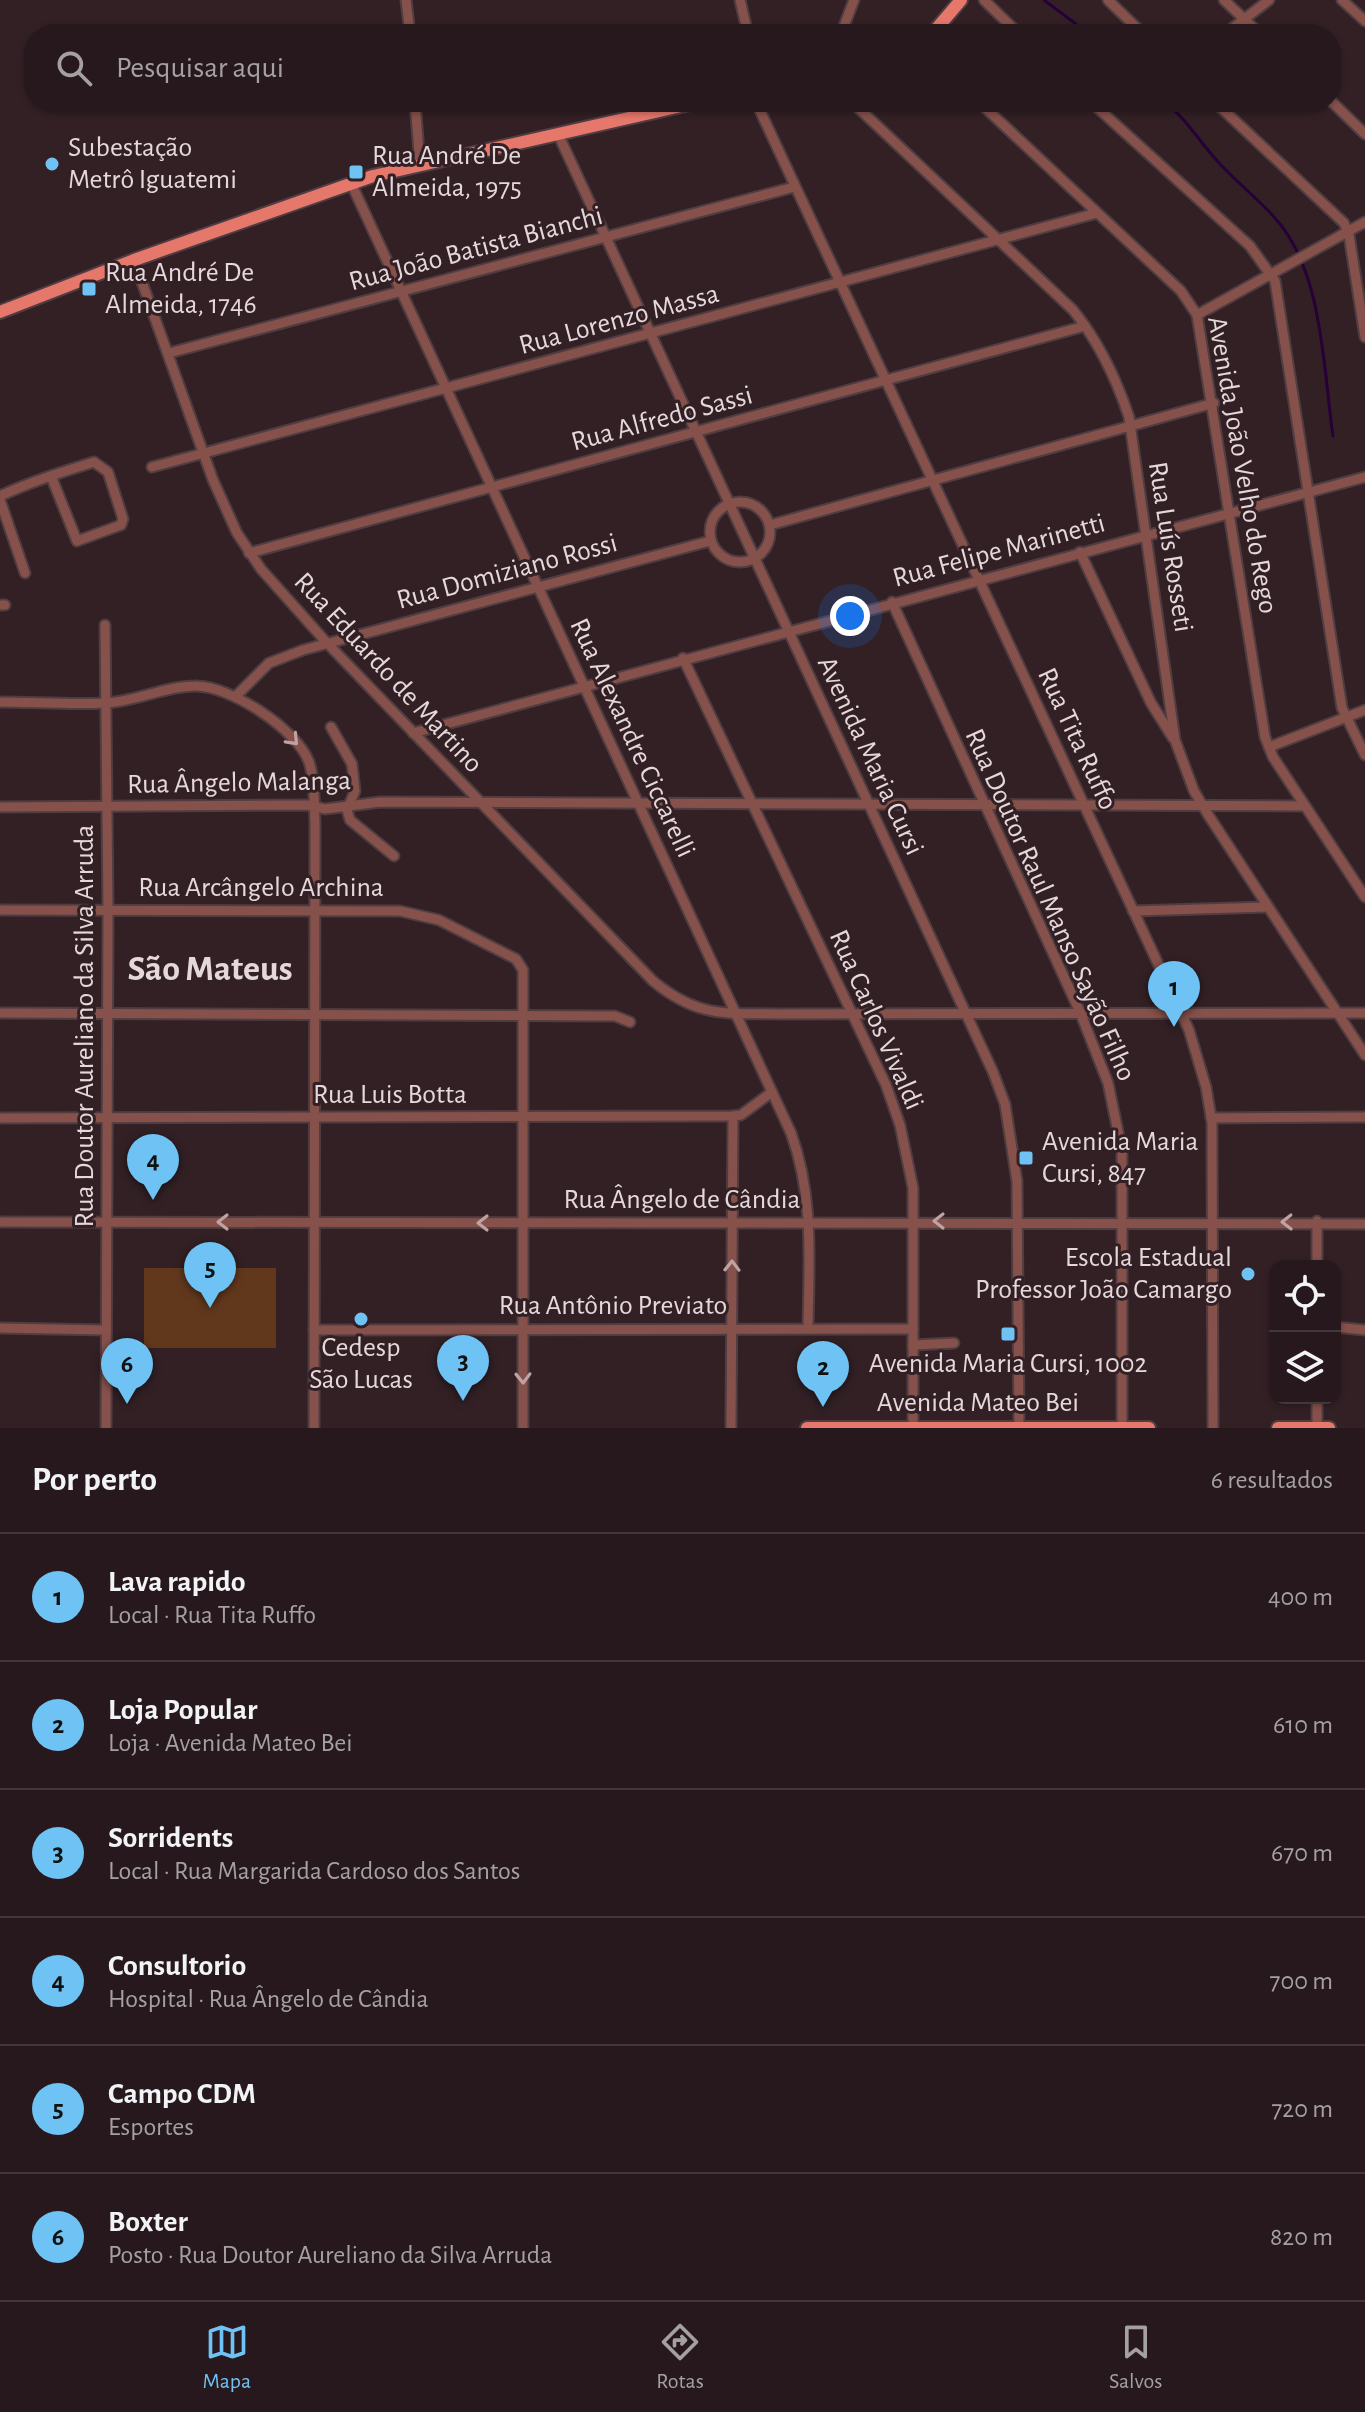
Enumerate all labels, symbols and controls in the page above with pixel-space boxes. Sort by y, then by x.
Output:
search box [24,24,1341,112]
icon: search [52,46,96,90]
text: Pesquisar aqui [116,53,284,83]
place label: Subestação Metrô Iguatemi [68,134,237,194]
place label: Rua André De Almeida, 1975 [372,142,522,202]
marker: Subestação Metrô Iguatemi [43,155,61,173]
marker: Rua André De Almeida, 1975 [347,163,365,181]
street label: Rua João Batista Bianchi [346,202,606,296]
place label: Rua André De Almeida, 1746 [105,259,257,319]
marker: Rua André De Almeida, 1746 [80,280,98,298]
street label: Rua Lorenzo Massa [516,280,722,360]
street label: Avenida João Velho do Rego [1202,314,1282,616]
street label: Rua Alfredo Sassi [568,381,756,457]
street label: Rua Luís Rosseti [1143,460,1197,634]
street label: Rua Felipe Marinetti [890,509,1108,593]
street label: Rua Domiziano Rossi [394,529,620,615]
street label: Rua Eduardo de Martino [288,568,488,778]
your location [830,596,870,636]
street label: Rua Alexandre Ciccarelli [564,614,700,862]
street label: Avenida Maria Cursi [812,652,928,860]
street label: Rua Tita Ruffo [1032,664,1122,814]
street label: Rua Doutor Raul Manso Sayão Filho [959,725,1141,1085]
one-way arrow [284,731,299,745]
street label: Rua Ângelo Malanga [127,765,351,799]
street label: Rua Doutor Aureliano da Silva Arruda [71,824,99,1227]
street label: Rua Arcângelo Archina [138,874,384,902]
street label: Rua Carlos Vivaldi [824,926,928,1114]
district label: São Mateus [127,951,293,987]
pin: 1 [1148,961,1200,1027]
street label: Rua Luis Botta [313,1081,467,1109]
place label: Avenida Maria Cursi, 847 [1042,1128,1199,1188]
pin: 4 [127,1134,179,1200]
marker: Avenida Maria Cursi, 847 [1017,1149,1035,1167]
street label: Rua Ângelo de Cândia [564,1184,801,1214]
one-way arrow [932,1212,945,1230]
one-way arrow [1280,1213,1293,1230]
one-way arrow [216,1214,229,1231]
one-way arrow [476,1214,489,1232]
pin: 5 [184,1242,236,1308]
place label: Escola Estadual Professor João Camargo [975,1244,1232,1304]
one-way arrow [723,1259,741,1272]
map controls [1269,1260,1341,1404]
button: locate [1269,1260,1341,1332]
marker: Escola Estadual Professor João Camargo [1239,1265,1257,1283]
street label: Rua Antônio Previato [499,1292,727,1320]
marker: Cedesp São Lucas [352,1310,370,1328]
marker: Avenida Maria Cursi, 1002 [999,1325,1017,1343]
button: layers [1269,1332,1341,1404]
place label: Cedesp São Lucas [309,1334,413,1394]
pin: 3 [437,1335,489,1401]
pin: 6 [101,1338,153,1404]
pin: 2 [797,1341,849,1407]
place label: Avenida Maria Cursi, 1002 [869,1350,1147,1378]
one-way arrow [514,1372,531,1385]
street label: Avenida Mateo Bei [877,1389,1079,1417]
text: Por perto [32,1463,157,1497]
text: 6 resultados [1211,1467,1333,1493]
text: Lava rapido [108,1567,246,1597]
text: 1 [53,1584,63,1610]
text: 400 m [1268,1584,1333,1610]
text: Local · Rua Tita Ruffo [108,1602,316,1628]
text: Loja Popular [108,1695,257,1725]
text: 2 [52,1712,64,1738]
text: 610 m [1273,1712,1333,1738]
text: Loja · Avenida Mateo Bei [108,1730,353,1756]
text: Sorridents [108,1823,233,1853]
text: 3 [52,1840,64,1866]
text: 670 m [1271,1840,1333,1866]
text: Local · Rua Margarida Cardoso dos Santos [108,1858,520,1884]
text: Consultorio [108,1951,246,1981]
text: 4 [51,1968,65,1994]
text: 700 m [1270,1968,1333,1994]
text: Hospital · Rua Ângelo de Cândia [108,1986,428,2012]
text: Campo CDM [108,2079,256,2109]
text: 5 [52,2096,64,2122]
text: 720 m [1272,2096,1333,2122]
text: Esportes [108,2114,194,2140]
text: Boxter [108,2207,188,2237]
text: 6 [52,2224,64,2250]
text: 820 m [1270,2224,1333,2250]
text: Posto · Rua Doutor Aureliano da Silva Arruda [108,2242,552,2268]
tab: Mapa [203,2320,251,2394]
tab: Rotas [656,2320,704,2394]
tab: Salvos [1109,2320,1162,2394]

